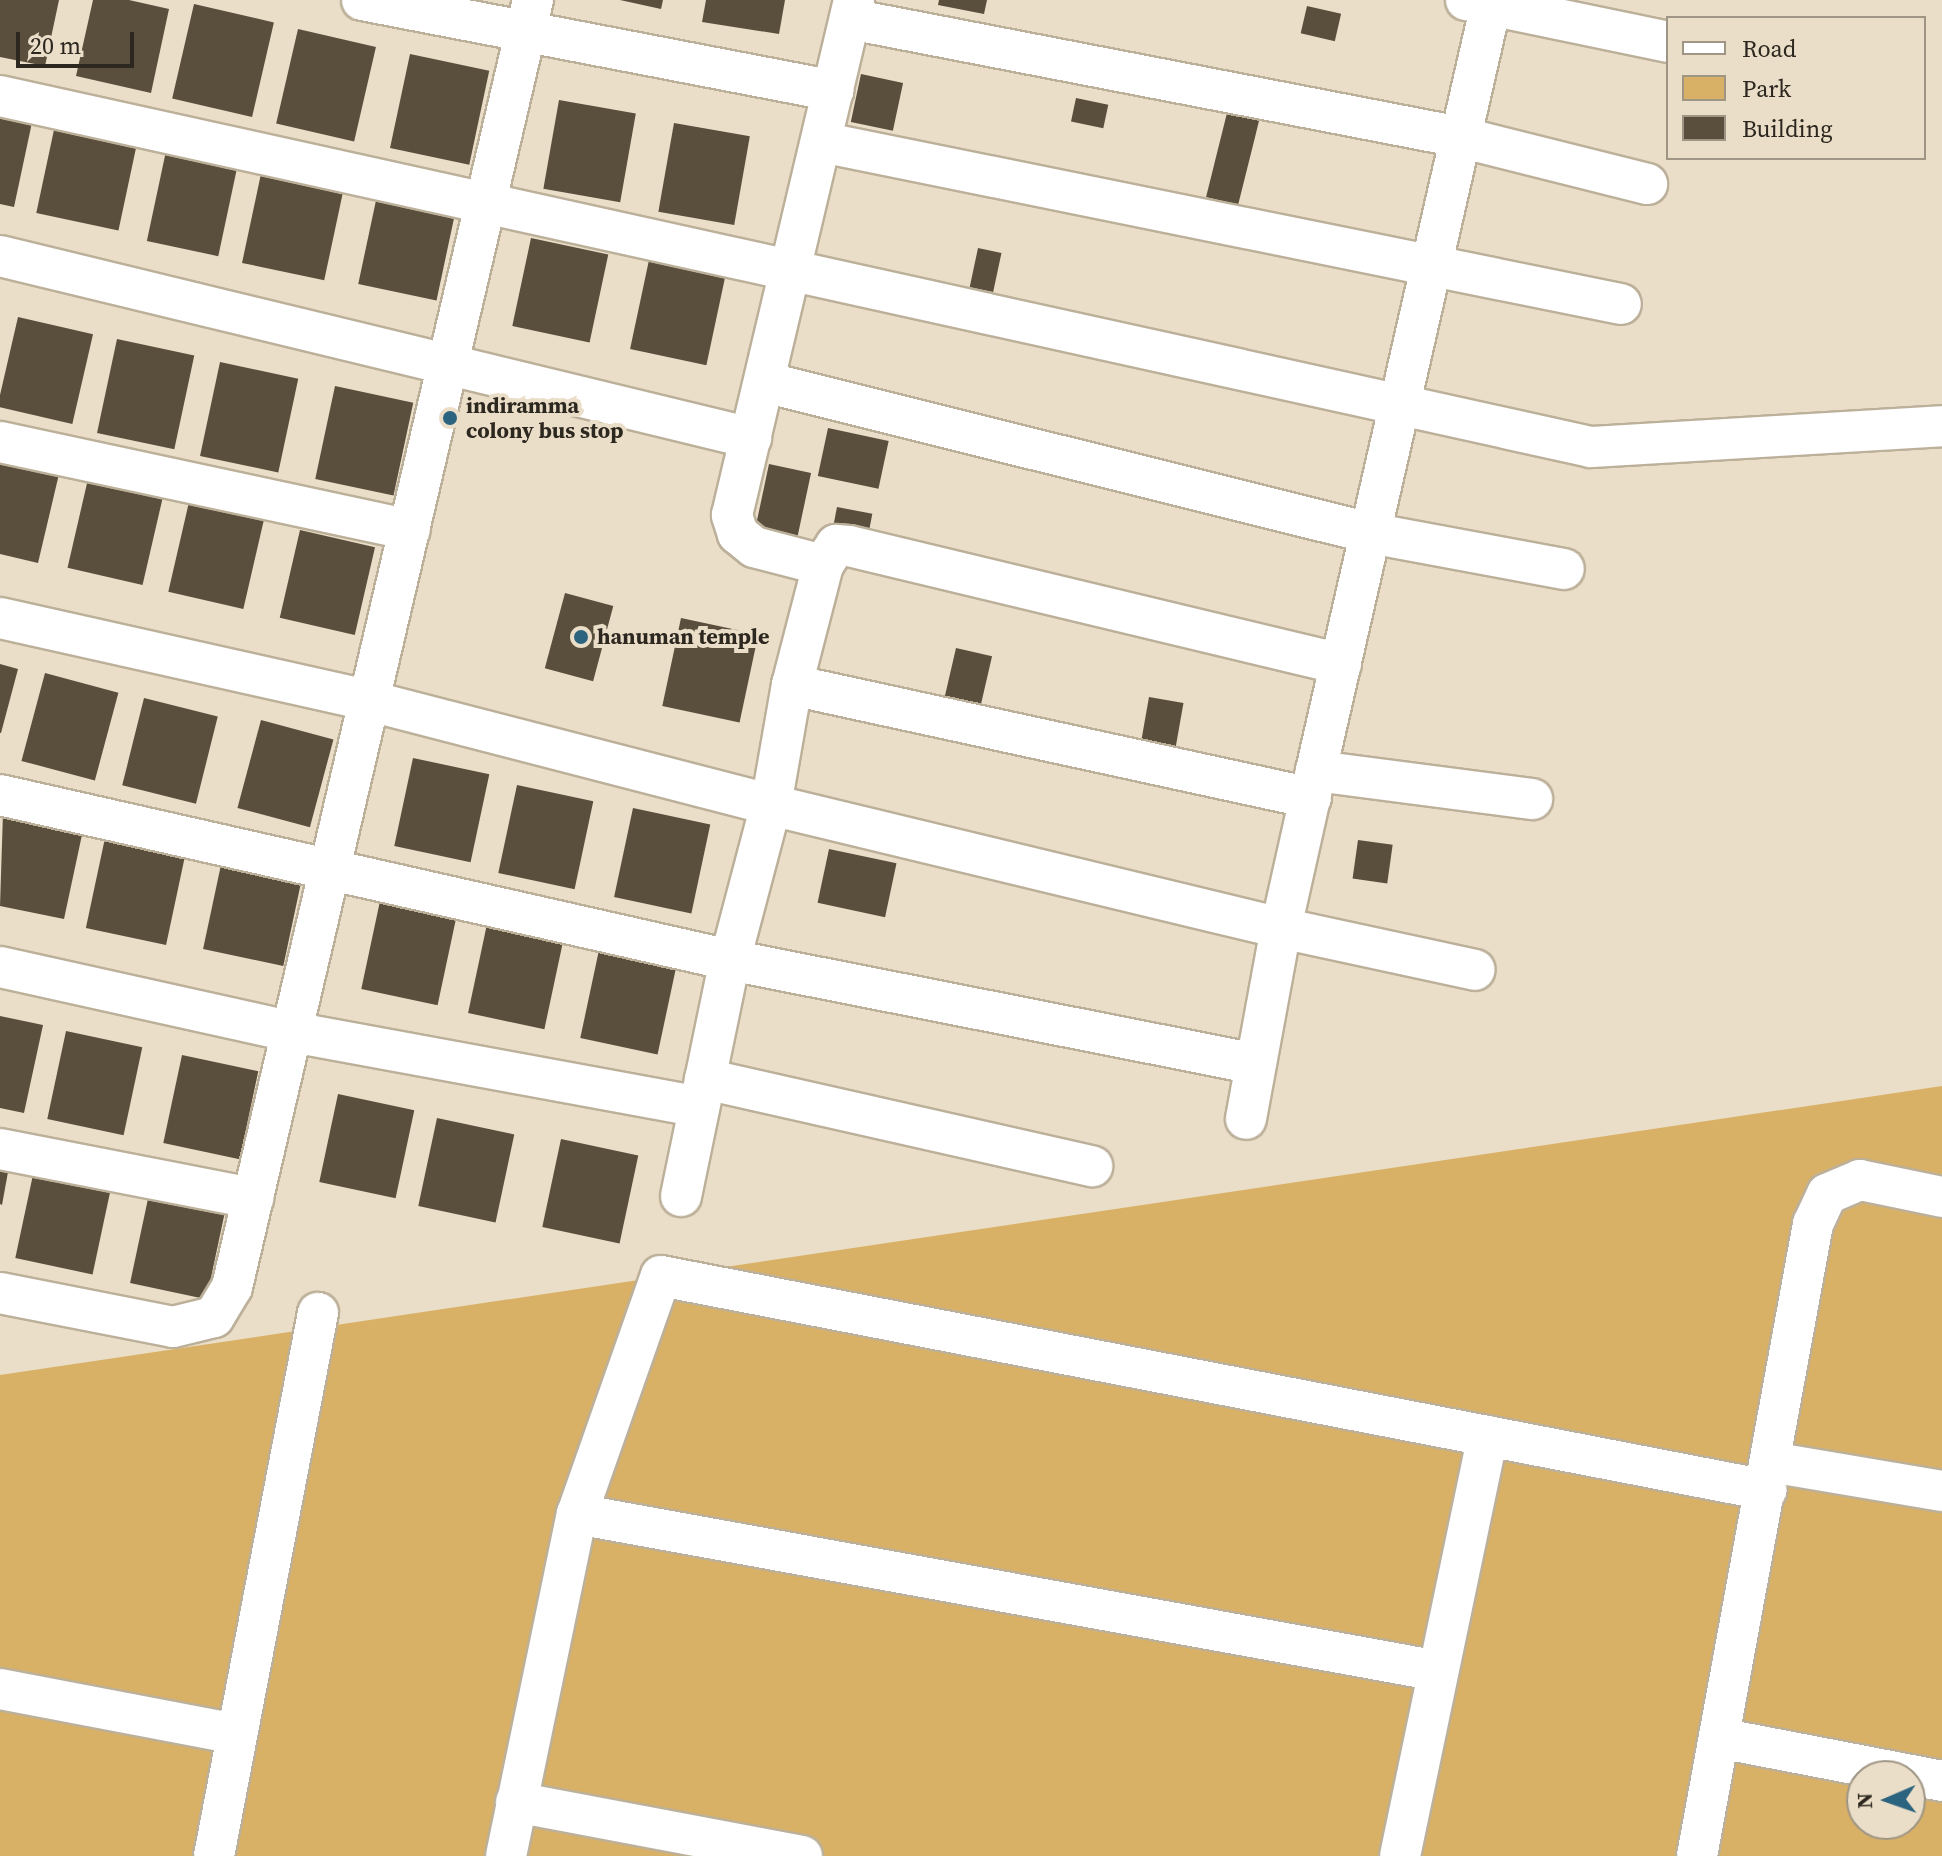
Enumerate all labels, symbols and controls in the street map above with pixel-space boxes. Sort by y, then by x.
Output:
scale bar [20,16,138,66]
legend [1666,16,1926,160]
text: 20 m [30,29,81,62]
text: Road [1742,32,1796,65]
text: Park [1742,72,1791,105]
text: Building [1742,112,1833,145]
place label: indiramma colony bus stop [466,392,623,444]
marker: indiramma colony bus stop [441,409,459,427]
place label: hanuman temple [597,624,769,650]
marker: hanuman temple [572,628,590,646]
north arrow [1846,1760,1926,1840]
text: N [1849,1792,1879,1809]

